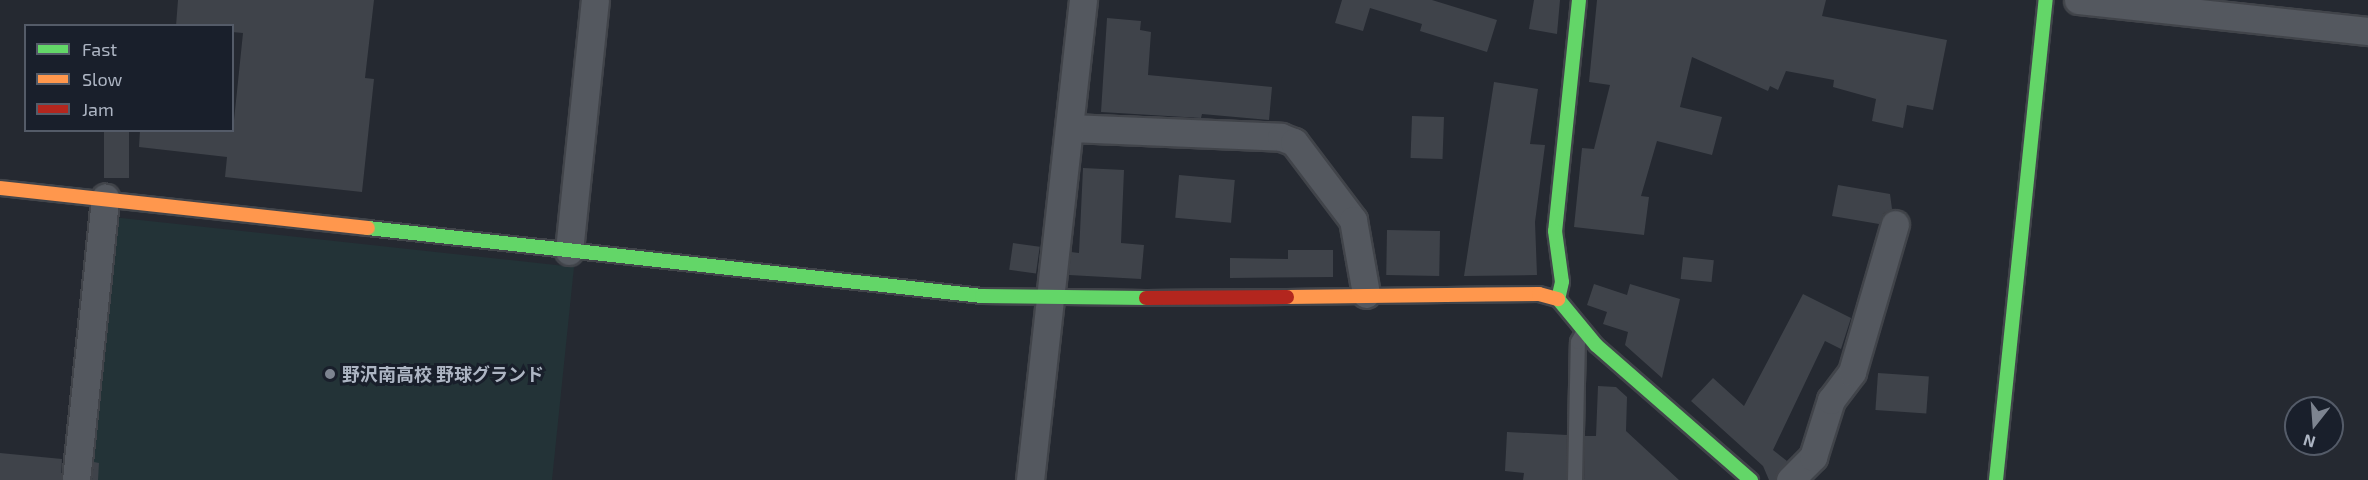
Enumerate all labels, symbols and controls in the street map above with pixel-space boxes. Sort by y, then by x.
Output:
legend [24,24,234,132]
text: Fast [82,38,117,60]
text: Slow [82,68,122,90]
text: Jam [82,98,114,120]
place label: 野沢南高校 野球グランド [342,363,544,385]
marker: 野沢南高校 野球グランド [323,367,337,381]
north arrow [2284,396,2344,456]
text: N [2301,431,2317,453]

